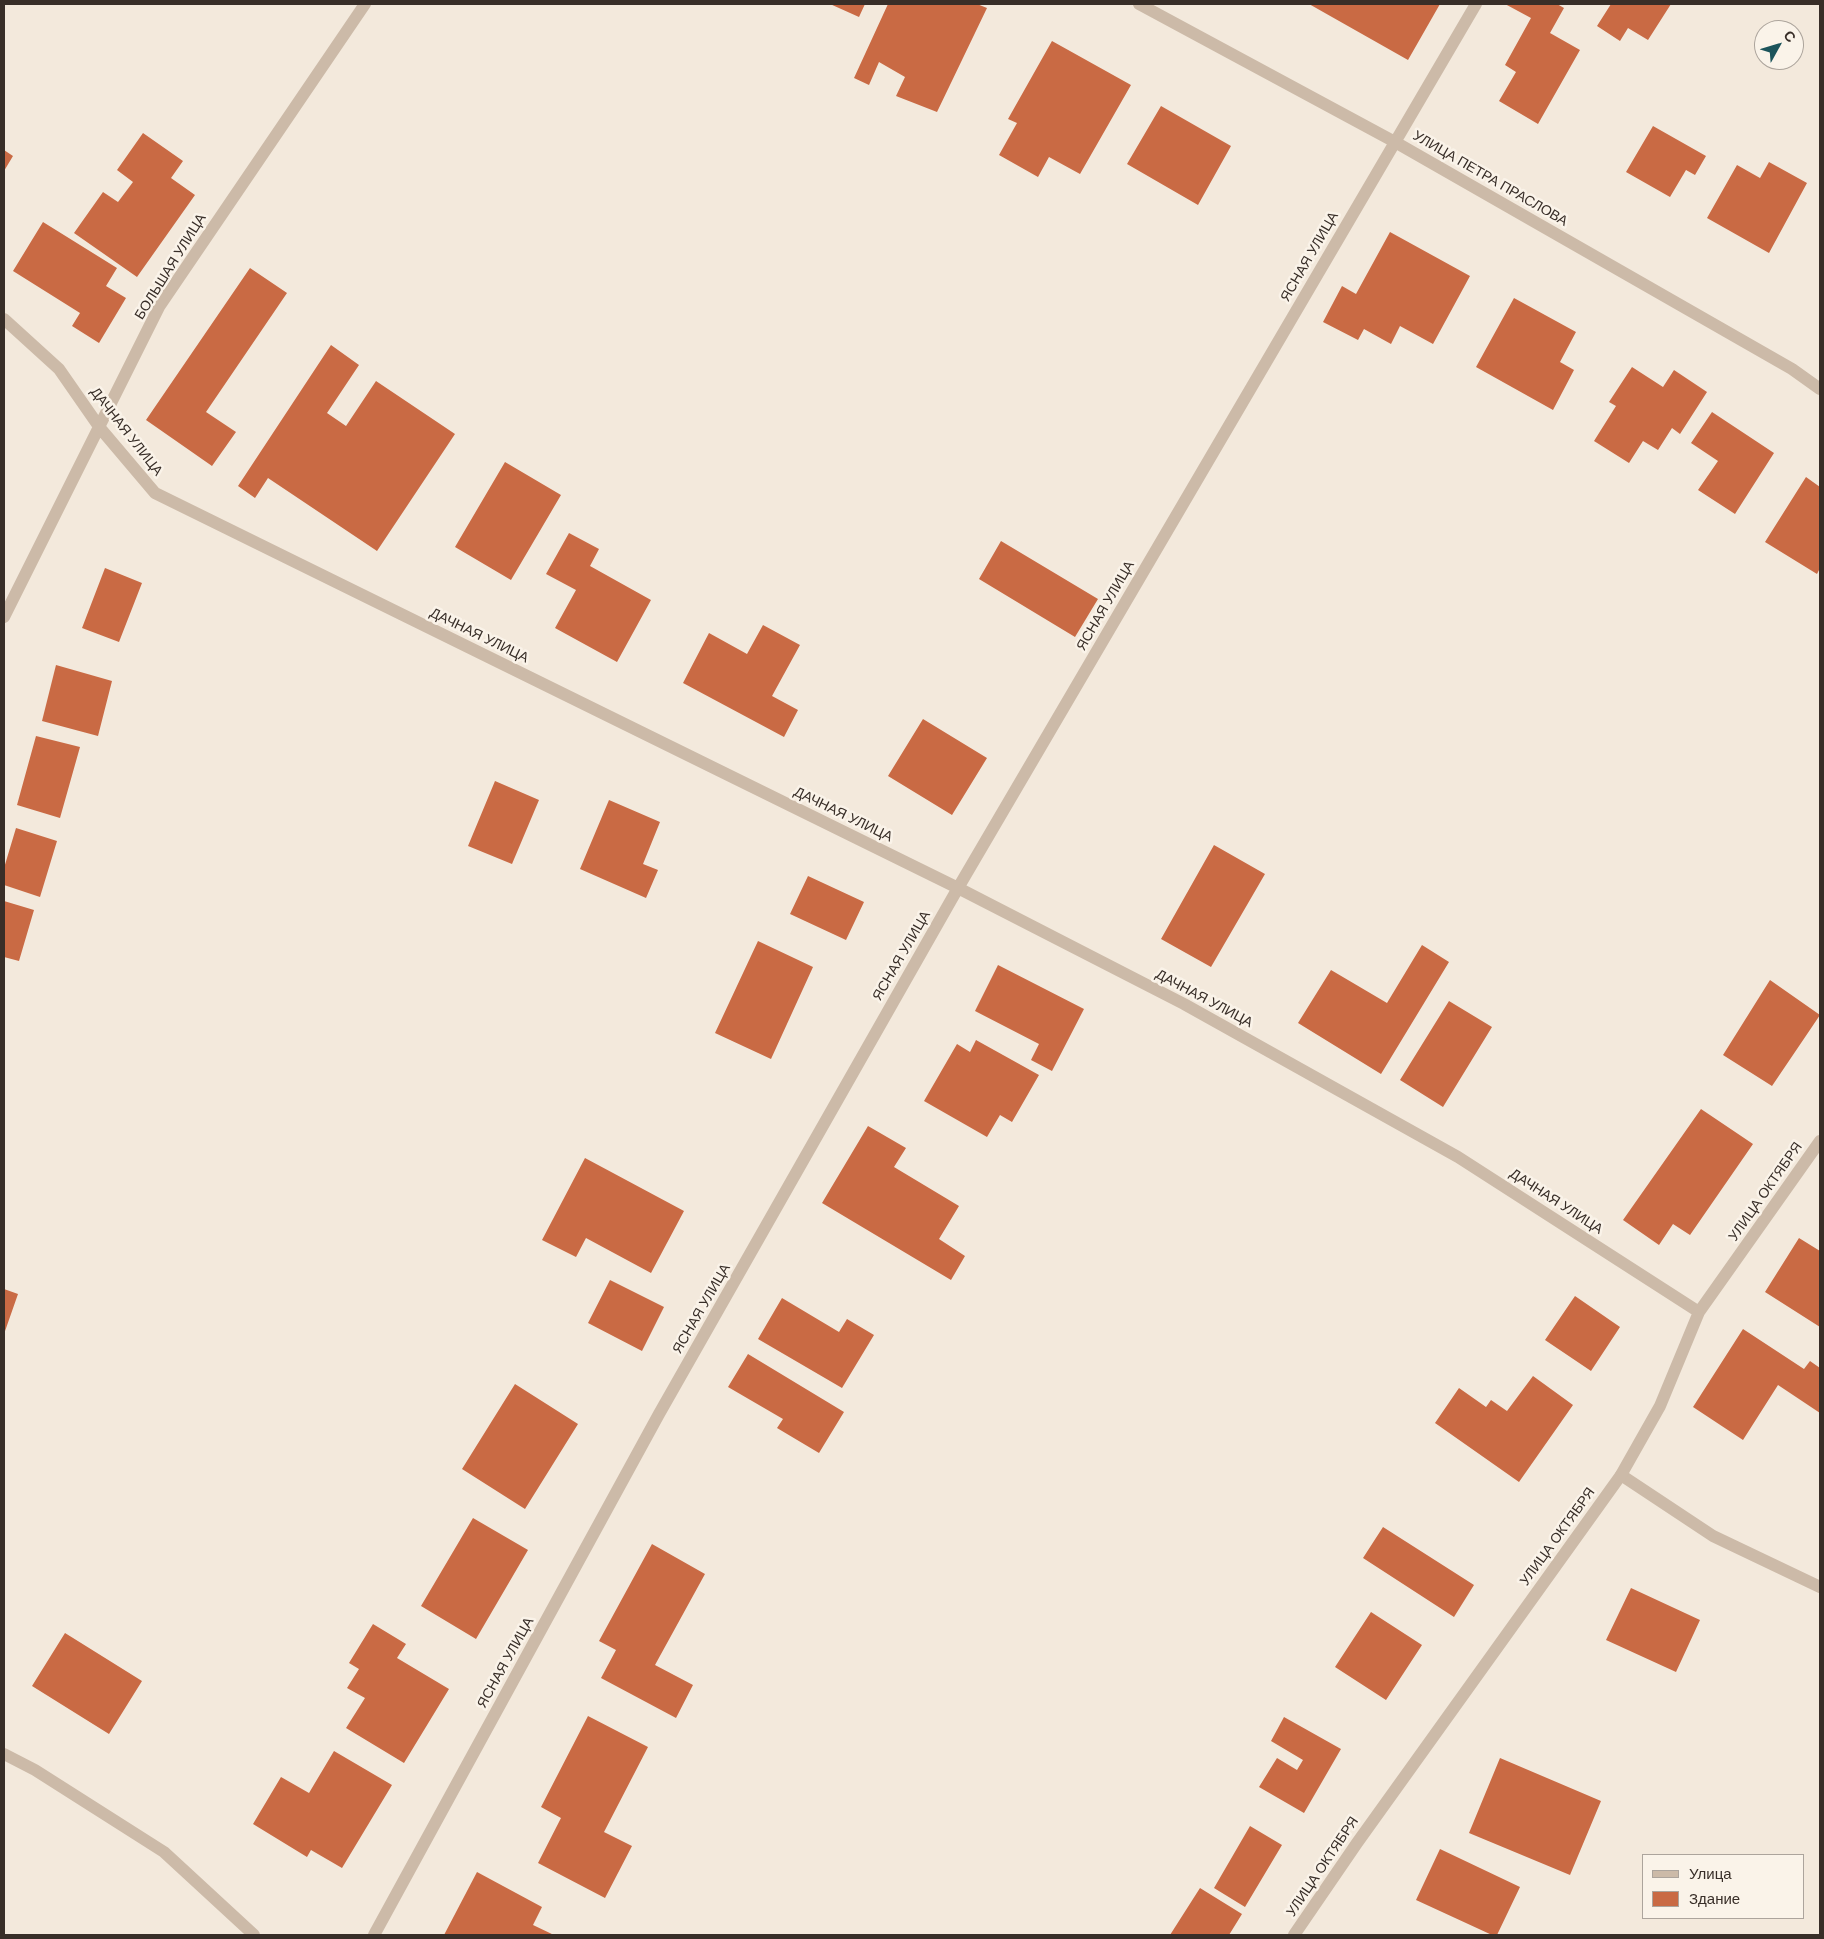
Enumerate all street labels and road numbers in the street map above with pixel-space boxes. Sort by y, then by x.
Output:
street label: УЛИЦА ПЕТРА ПРАСЛОВА [1410,128,1570,230]
street label: ЯСНАЯ УЛИЦА [1278,209,1342,305]
street label: БОЛЬШАЯ УЛИЦА [132,211,210,323]
street label: ДАЧНАЯ УЛИЦА [86,384,166,480]
street label: ЯСНАЯ УЛИЦА [1074,558,1138,654]
street label: ДАЧНАЯ УЛИЦА [427,605,531,667]
street label: ДАЧНАЯ УЛИЦА [791,784,895,846]
street label: ЯСНАЯ УЛИЦА [870,908,934,1004]
street label: ДАЧНАЯ УЛИЦА [1153,966,1255,1032]
street label: УЛИЦА ОКТЯБРЯ [1726,1139,1806,1245]
street label: ДАЧНАЯ УЛИЦА [1506,1166,1606,1238]
street label: ЯСНАЯ УЛИЦА [670,1261,734,1357]
street label: УЛИЦА ОКТЯБРЯ [1517,1485,1599,1589]
street label: ЯСНАЯ УЛИЦА [474,1615,538,1711]
street label: УЛИЦА ОКТЯБРЯ [1283,1814,1363,1920]

